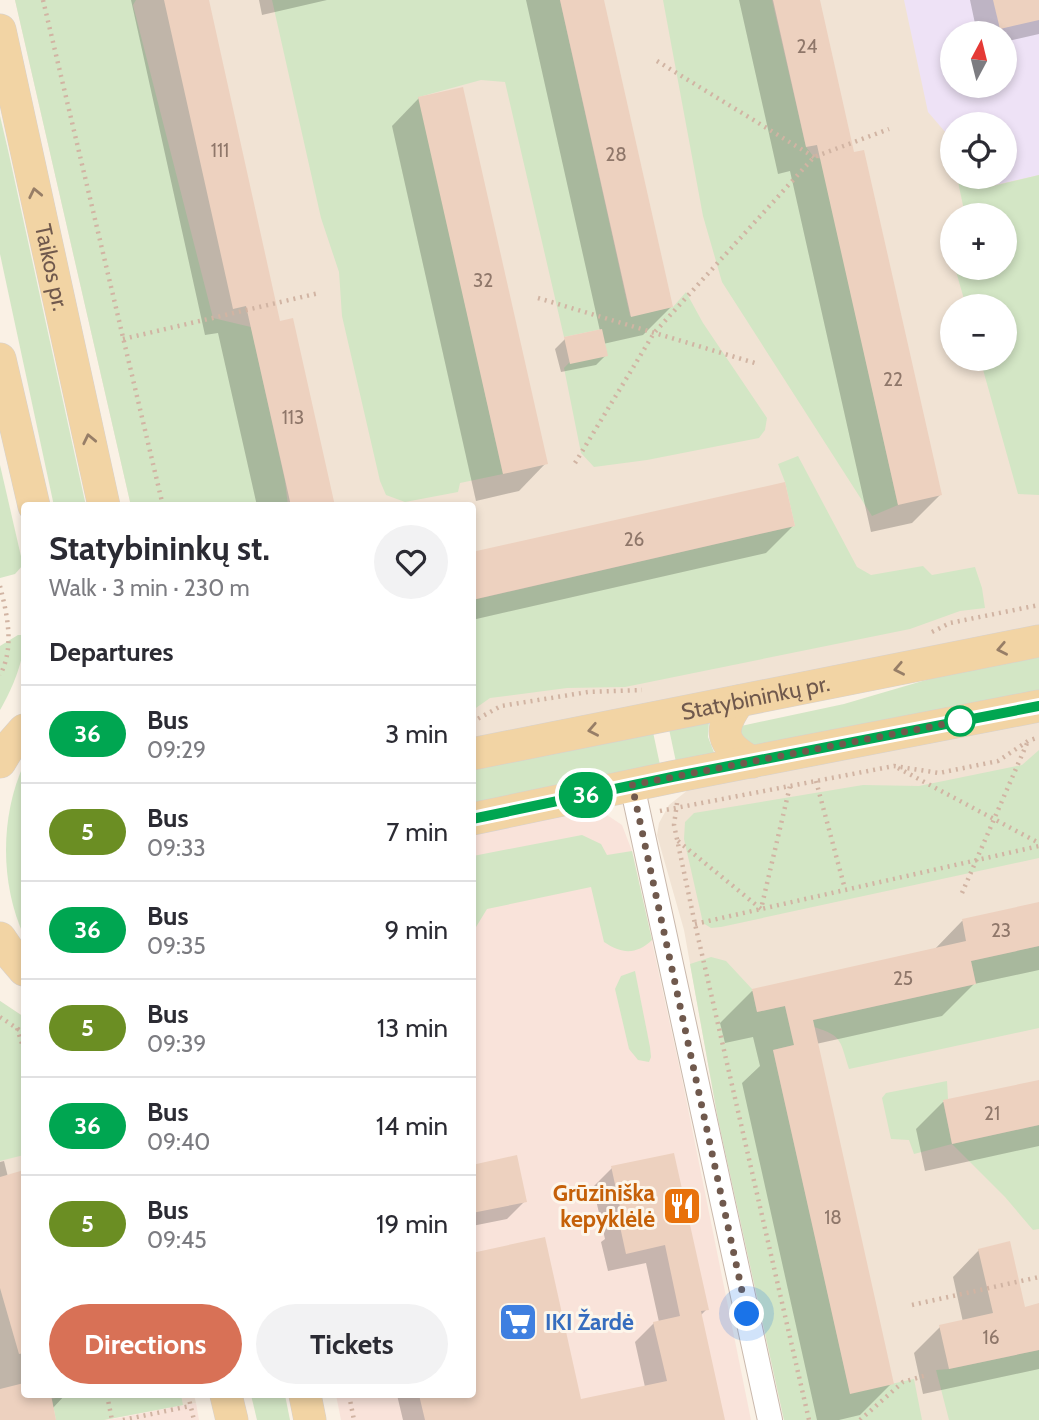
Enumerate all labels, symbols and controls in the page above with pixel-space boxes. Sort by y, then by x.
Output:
north arrow [940,21,1017,98]
map controls [940,21,1017,371]
house number: 24 [797,35,817,58]
button: locate [940,112,1017,189]
house number: 111 [211,139,229,162]
house number: 28 [605,143,627,166]
one-way arrow [29,187,44,199]
button: + [940,203,1017,280]
street label: Taikos pr. [29,221,75,313]
house number: 32 [473,269,493,292]
button: − [940,294,1017,371]
house number: 22 [883,368,903,391]
house number: 113 [282,406,304,429]
one-way arrow [82,433,97,445]
button: heart [374,525,448,599]
text: Statybininkų st. [49,528,270,568]
house number: 26 [624,528,644,551]
text: Walk · 3 min · 230 m [49,574,250,602]
text: Departures [49,636,173,668]
one-way arrow [996,640,1008,655]
one-way arrow [893,661,905,676]
street label: Statybininkų pr. [679,669,832,726]
text: Bus [147,704,188,736]
unlabelled marker [945,706,975,736]
text: 3 min [385,718,448,750]
text: 36 [74,719,101,748]
one-way arrow [587,722,599,737]
text: 09:29 [147,736,206,764]
line badge: 36 [554,772,618,818]
text: 36 [573,780,599,809]
text: Bus [147,802,188,834]
text: 7 min [386,816,448,848]
text: 5 [81,817,94,846]
text: 09:33 [147,834,206,862]
text: Bus [147,900,188,932]
text: 9 min [385,914,448,946]
text: 36 [74,915,101,944]
house number: 23 [991,919,1011,942]
text: 09:35 [147,932,206,960]
house number: 25 [893,967,913,990]
text: Bus [147,998,188,1030]
text: 13 min [377,1012,448,1044]
text: 5 [81,1013,94,1042]
text: 09:39 [147,1030,206,1058]
text: Bus [147,1096,188,1128]
house number: 21 [984,1102,1000,1125]
text: 14 min [376,1110,448,1142]
text: 36 [74,1111,101,1140]
text: 09:40 [147,1128,210,1156]
place label: Grūziniška kepyklėlė [553,1179,656,1233]
restaurant icon: Grūziniška kepyklėlė [661,1185,703,1227]
text: Bus [147,1194,188,1226]
house number: 18 [824,1206,842,1229]
text: 19 min [376,1208,448,1240]
text: 5 [81,1209,94,1238]
text: 09:45 [147,1226,207,1254]
your location [729,1296,764,1331]
supermarket icon: IKI Žardė [497,1301,539,1343]
button: Directions [49,1304,242,1384]
button: Tickets [256,1304,448,1384]
place label: IKI Žardė [545,1308,634,1336]
house number: 16 [983,1326,1000,1349]

